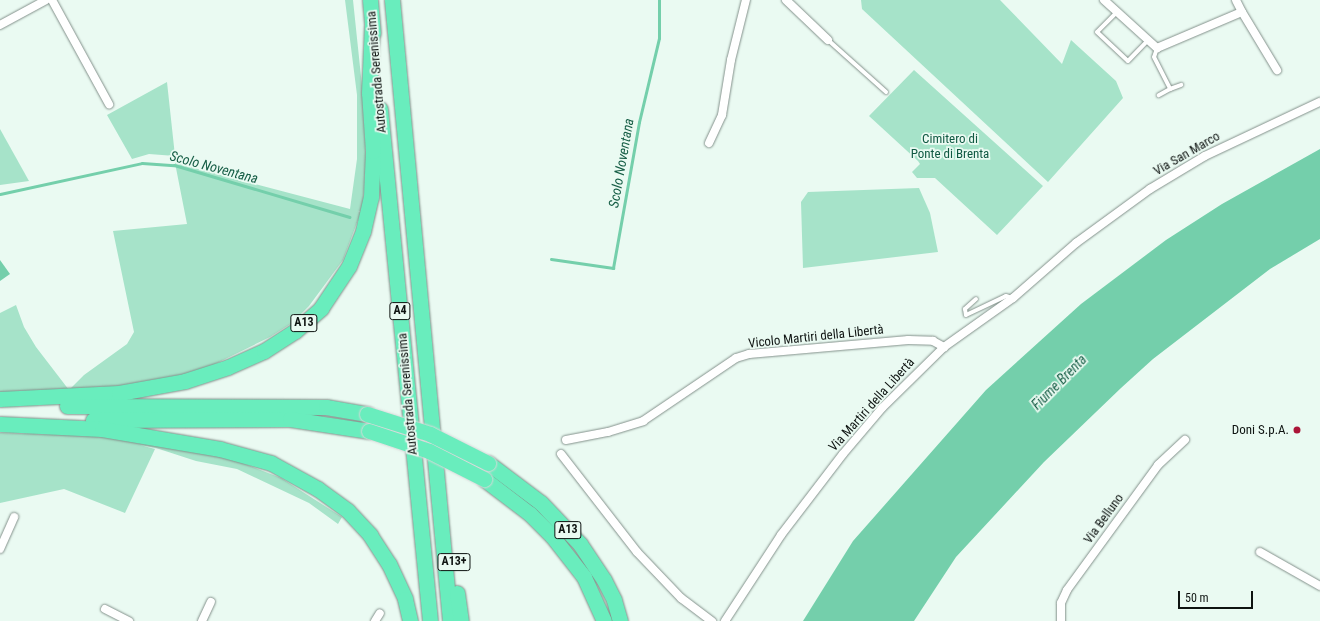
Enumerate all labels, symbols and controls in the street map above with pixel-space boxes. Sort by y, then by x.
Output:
street label: Autostrada Serenissima [364,10,390,134]
water label: Scolo Noventana [605,117,637,209]
street label: Via San Marco [1151,129,1223,179]
park label: Cimitero di Ponte di Brenta [911,132,989,163]
water label: Scolo Noventana [168,147,260,187]
road number: A4 [389,301,411,321]
road number: A13 [290,313,318,333]
street label: Vicolo Martiri della Libertà [747,322,885,352]
street label: Autostrada Serenissima [395,332,421,456]
water label: Fiume Brenta [1028,351,1090,413]
street label: Via Martiri della Libertà [826,355,918,455]
place label: Doni S.p.A. [1232,422,1289,438]
marker: Doni S.p.A. [1292,425,1302,435]
street label: Via Belluno [1081,491,1127,547]
road number: A13 [554,520,582,540]
road number: A13+ [437,552,471,572]
scale bar [1180,583,1255,609]
text: 50 m [1185,591,1209,605]

